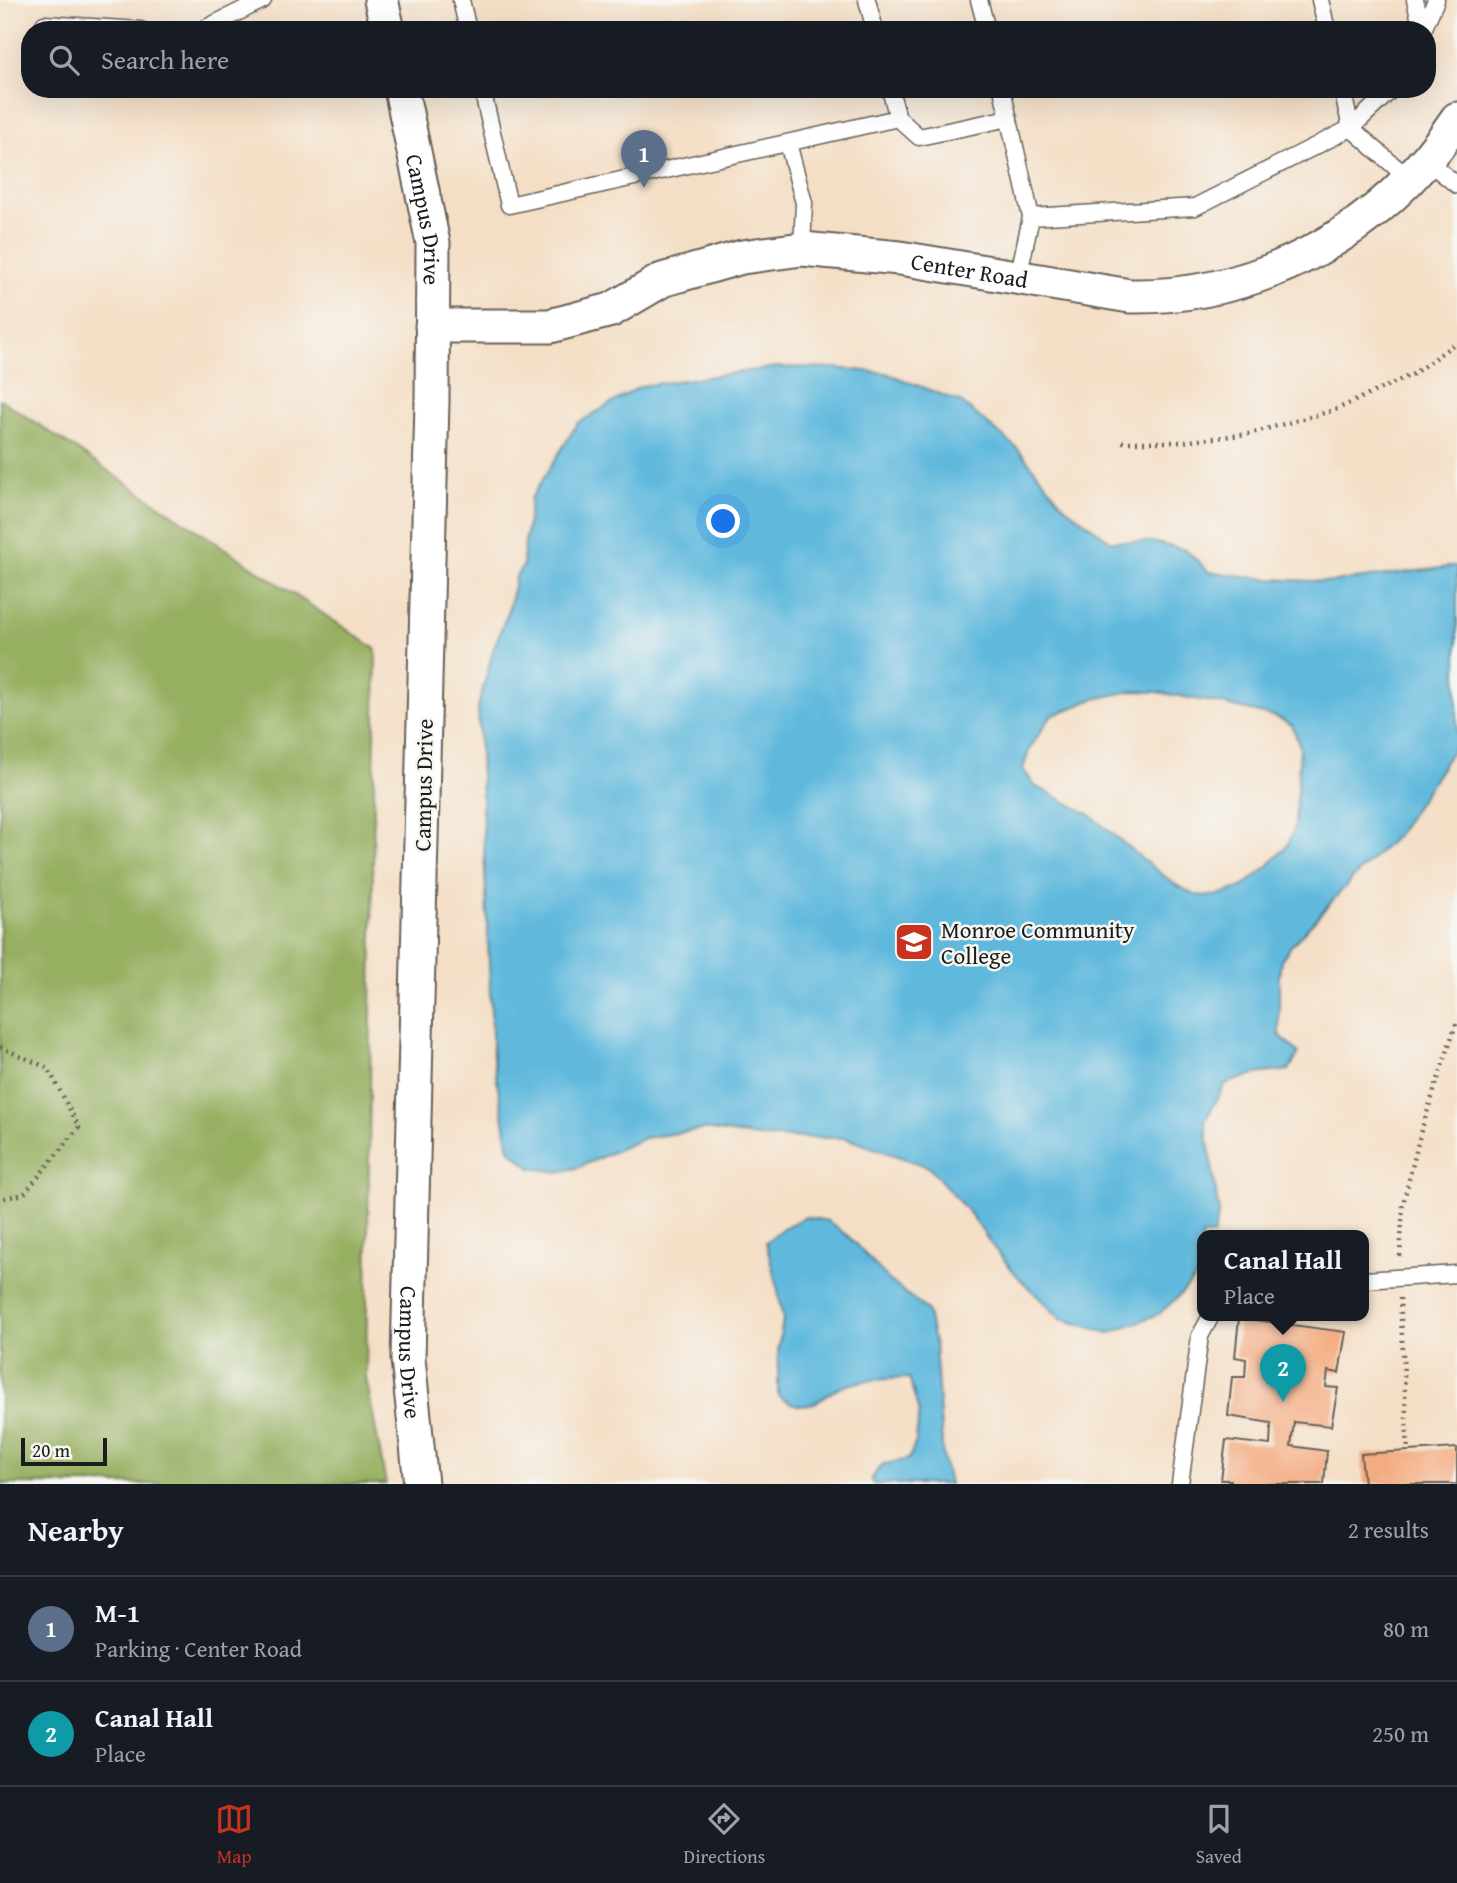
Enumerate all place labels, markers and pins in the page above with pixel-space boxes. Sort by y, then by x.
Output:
pin: 1 [621,130,667,188]
place label: Monroe Community College [941,913,1135,972]
school or university icon: Monroe Community College [893,921,935,963]
pin: 2 [1260,1344,1306,1402]

